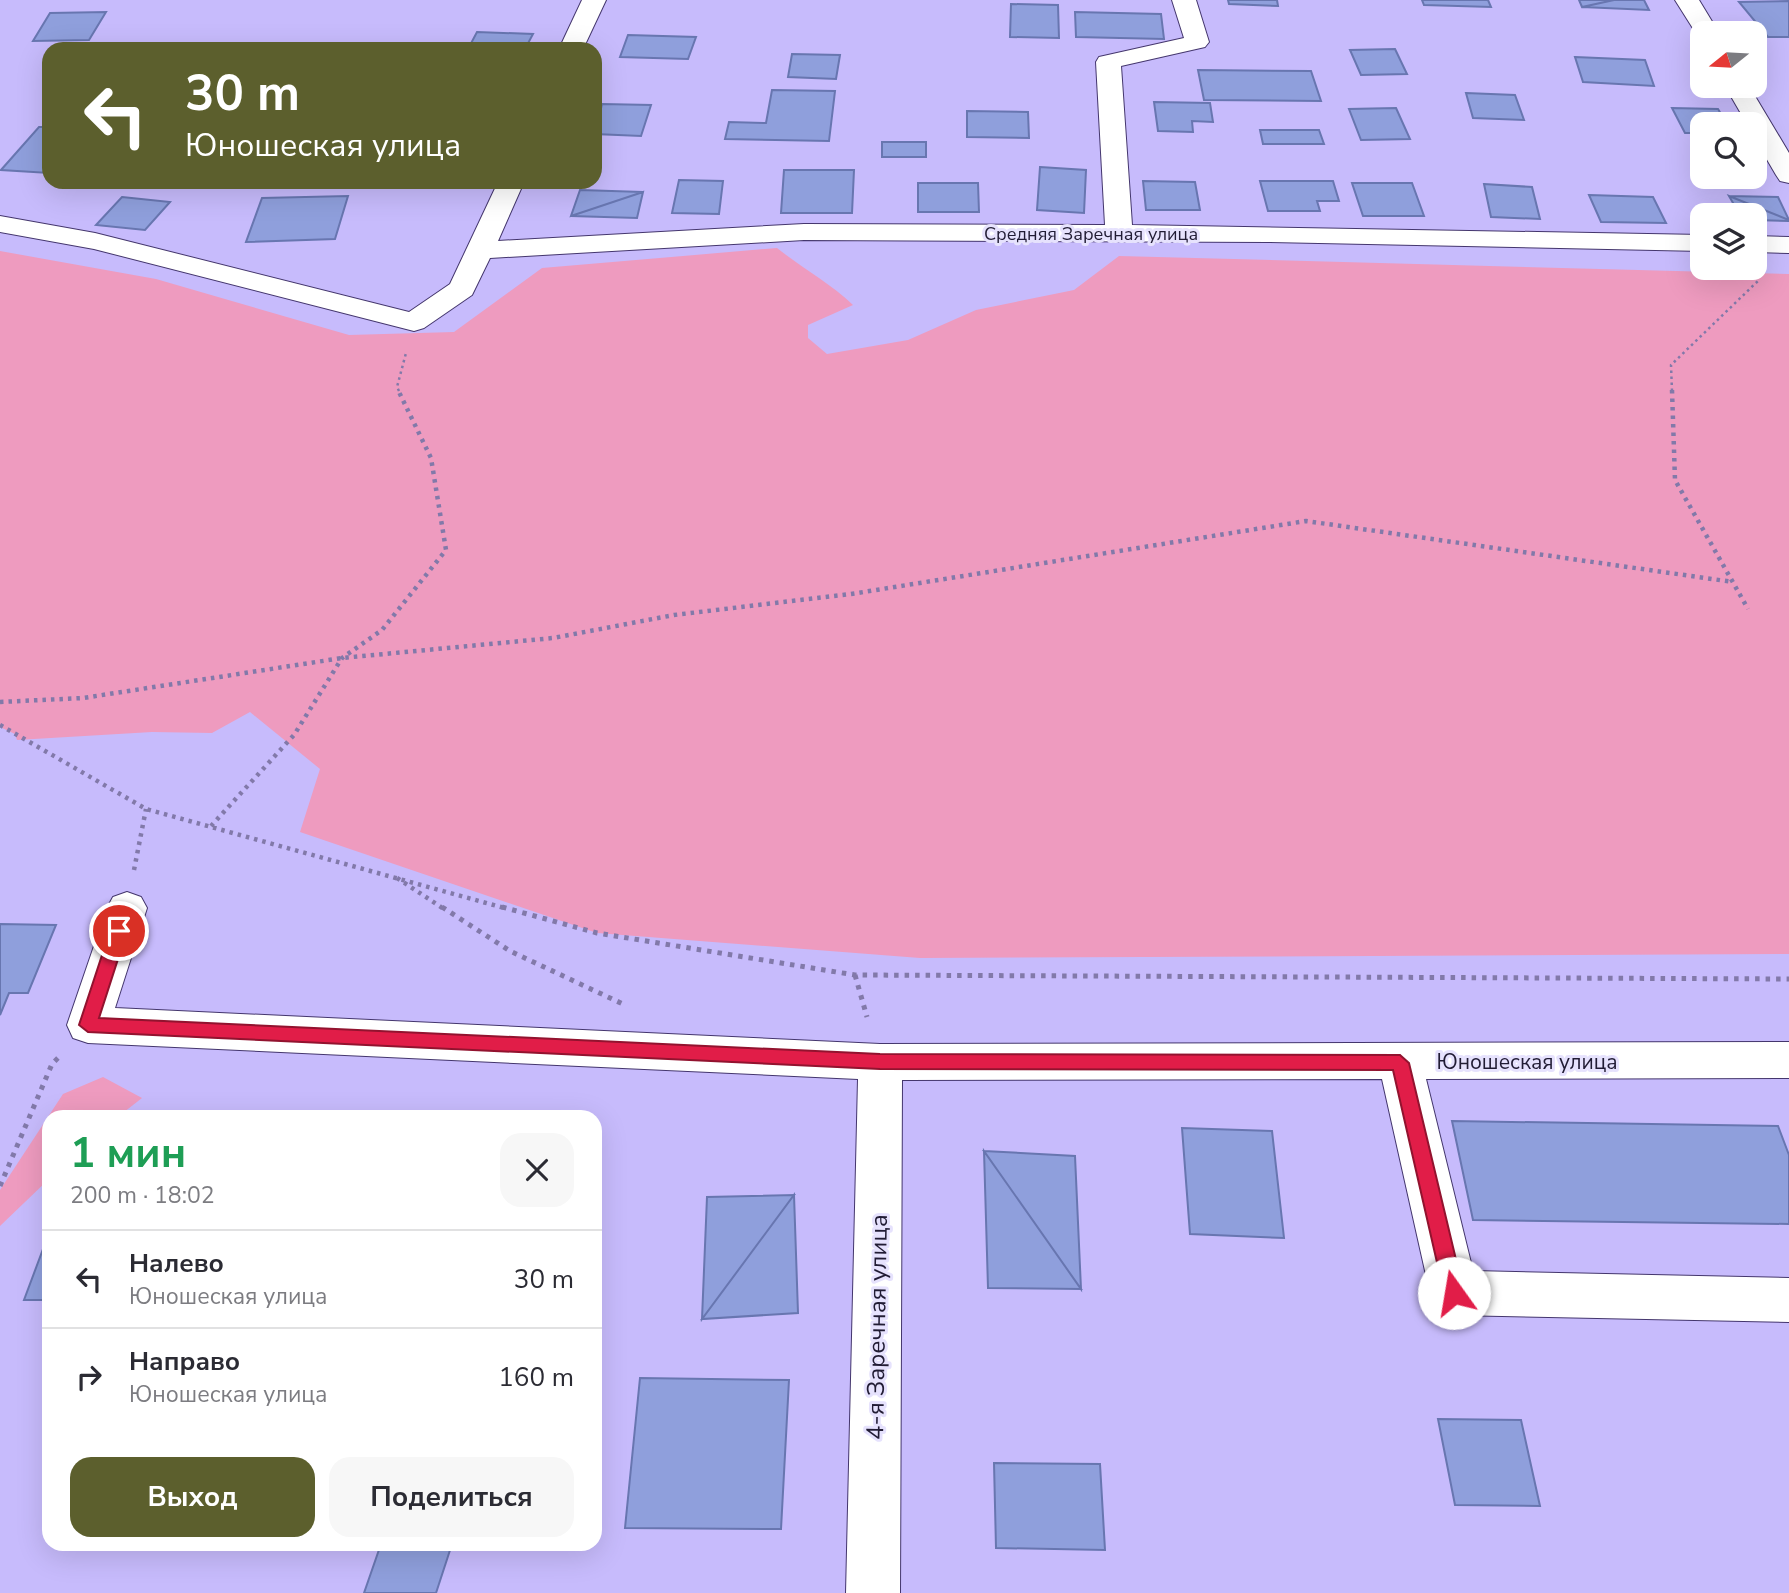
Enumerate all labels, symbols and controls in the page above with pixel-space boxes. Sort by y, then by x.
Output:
north arrow [1690,21,1768,98]
map controls [1690,21,1767,280]
text: 30 m [185,60,300,127]
icon: left [70,70,161,161]
button: search [1690,112,1767,189]
text: Юношеская улица [185,124,461,167]
button: layers [1690,203,1767,280]
street label: Средняя Заречная улица [984,222,1198,246]
pin [89,901,149,961]
icon: arrive [100,912,138,950]
street label: Юношеская улица [1436,1048,1618,1076]
text: 1 мин [70,1125,186,1182]
button: close [500,1133,574,1207]
text: 200 m · 18:02 [70,1180,215,1211]
street label: 4-я Заречная улица [859,1214,895,1440]
text: Налево [129,1246,224,1281]
position arrow [1417,1256,1491,1330]
icon: left [70,1260,108,1298]
text: 30 m [514,1262,574,1297]
text: Юношеская улица [129,1281,328,1312]
text: Направо [129,1344,240,1379]
icon: right [70,1358,108,1396]
text: 160 m [498,1360,574,1395]
text: Юношеская улица [129,1379,328,1410]
button: Выход [70,1457,315,1537]
button: Поделиться [329,1457,574,1537]

